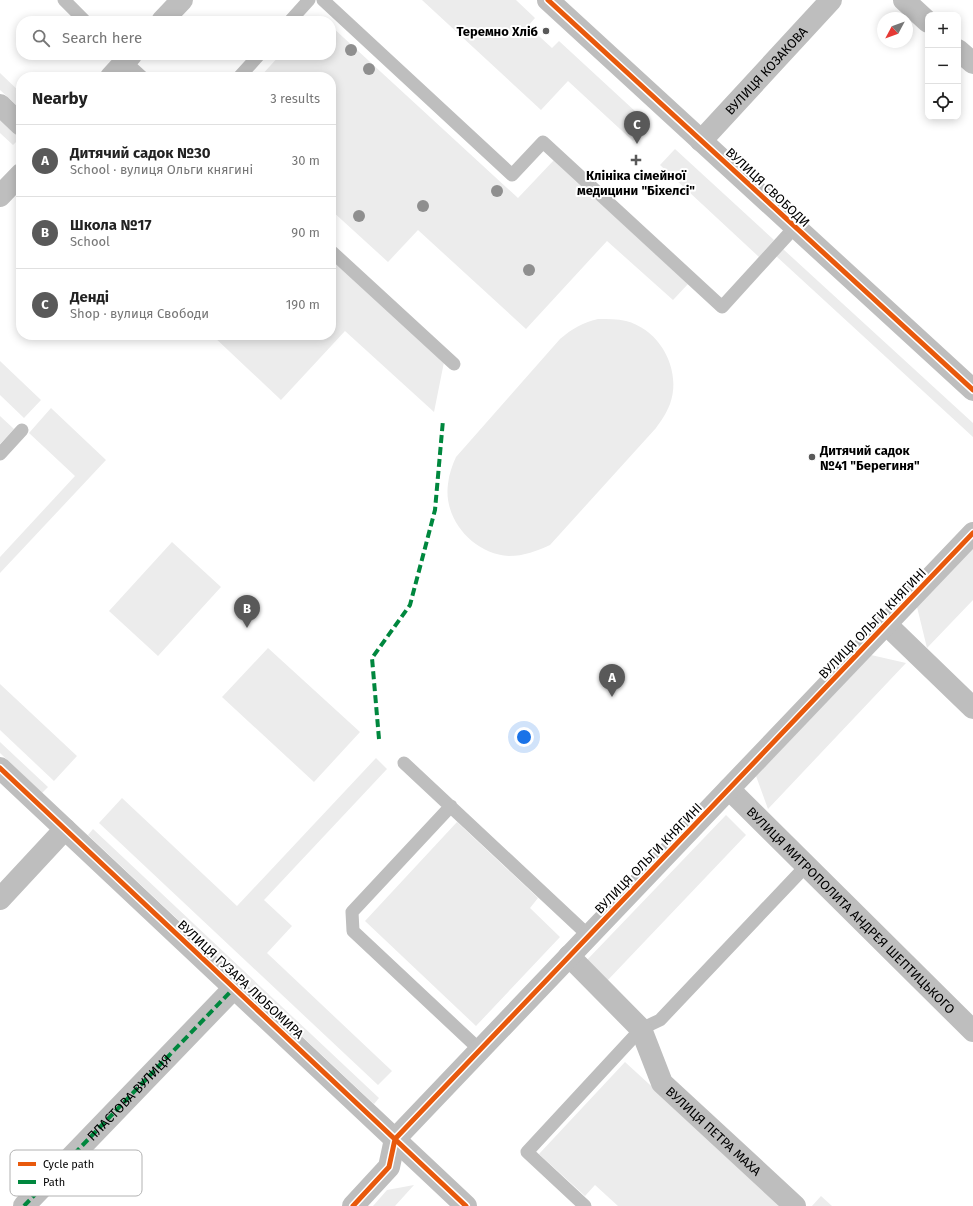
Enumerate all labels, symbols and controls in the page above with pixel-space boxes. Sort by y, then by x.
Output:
north arrow [877,12,913,48]
map controls [925,12,961,120]
button: + [925,12,961,48]
search box [16,16,336,60]
street label: ВУЛИЦЯ КОЗАКОВА [722,23,811,118]
place label: Теремно Хліб [456,24,539,39]
marker: Теремно Хліб [541,26,551,36]
icon: search [30,27,52,49]
text: Search here [62,29,142,47]
button: − [925,48,961,84]
button: locate [925,84,961,120]
text: Nearby [32,88,87,109]
text: 3 results [270,91,320,106]
pin: C [624,111,650,144]
text: Дитячий садок №30 [70,144,211,162]
street label: ВУЛИЦЯ СВОБОДИ [723,145,813,230]
text: A [41,153,49,168]
text: 30 m [292,153,320,168]
marker: Клініка сімейної медицини "Біхелсі" [630,154,642,166]
text: School · вулиця Ольги княгині [70,162,253,177]
place label: Клініка сімейної медицини "Біхелсі" [577,168,695,198]
text: Школа №17 [70,216,152,234]
text: B [41,225,49,240]
text: 90 m [291,225,320,240]
text: School [70,234,110,249]
text: Денді [70,288,109,306]
text: C [41,297,49,312]
text: 190 m [286,297,320,312]
text: Shop · вулиця Свободи [70,306,209,321]
place label: Дитячий садок №41 "Берегиня" [819,443,920,473]
marker: Дитячий садок №41 "Берегиня" [807,452,817,462]
street label: ВУЛИЦЯ ОЛЬГИ КНЯГИНІ [816,565,929,682]
pin: B [234,595,260,628]
pin: A [599,664,625,697]
your location [514,727,534,747]
street label: ВУЛИЦЯ ОЛЬГИ КНЯГИНІ [592,800,705,917]
street label: ВУЛИЦЯ МИТРОПОЛИТА АНДРЕЯ ШЕПТИЦЬКОГО [744,804,958,1017]
street label: ВУЛИЦЯ ГУЗАРА ЛЮБОМИРА [175,917,307,1042]
street label: ПЛАСТОВА ВУЛИЦЯ [84,1051,174,1144]
street label: ВУЛИЦЯ ПЕТРА МАХА [663,1084,764,1179]
legend [10,1150,142,1196]
text: Cycle path [43,1158,94,1171]
text: Path [43,1176,65,1189]

